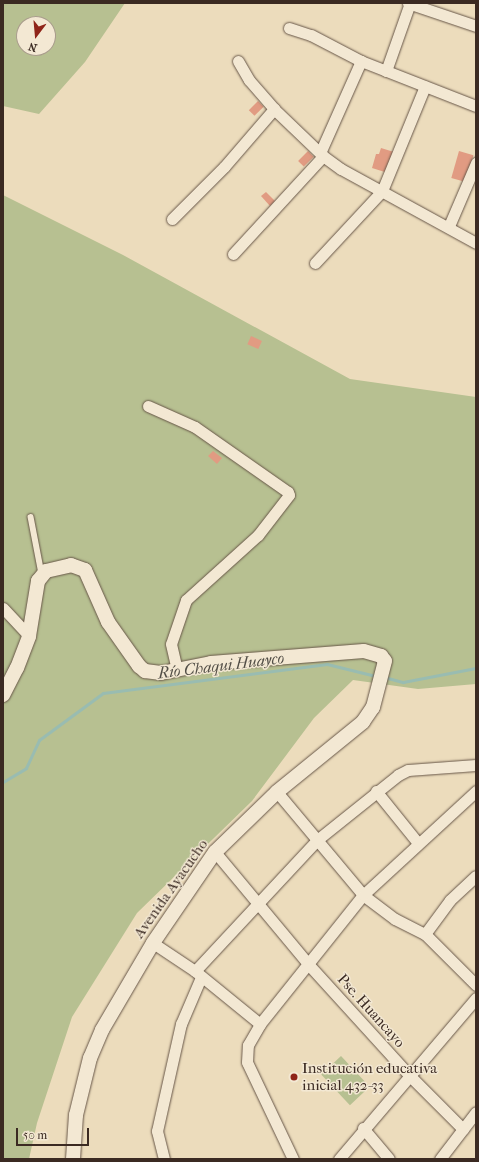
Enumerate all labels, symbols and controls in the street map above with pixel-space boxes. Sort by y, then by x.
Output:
north arrow [16,16,56,56]
text: N [27,40,39,54]
water label: Río Chaqui Huayco [157,649,285,683]
street label: Avenida Ayacucho [130,836,212,942]
street label: Pse. Huancayo [333,971,409,1051]
place label: Institución educativa inicial 432-33 [302,1059,437,1094]
marker: Institución educativa inicial 432-33 [289,1072,299,1082]
scale bar [18,1120,91,1146]
text: 50 m [23,1128,47,1142]

